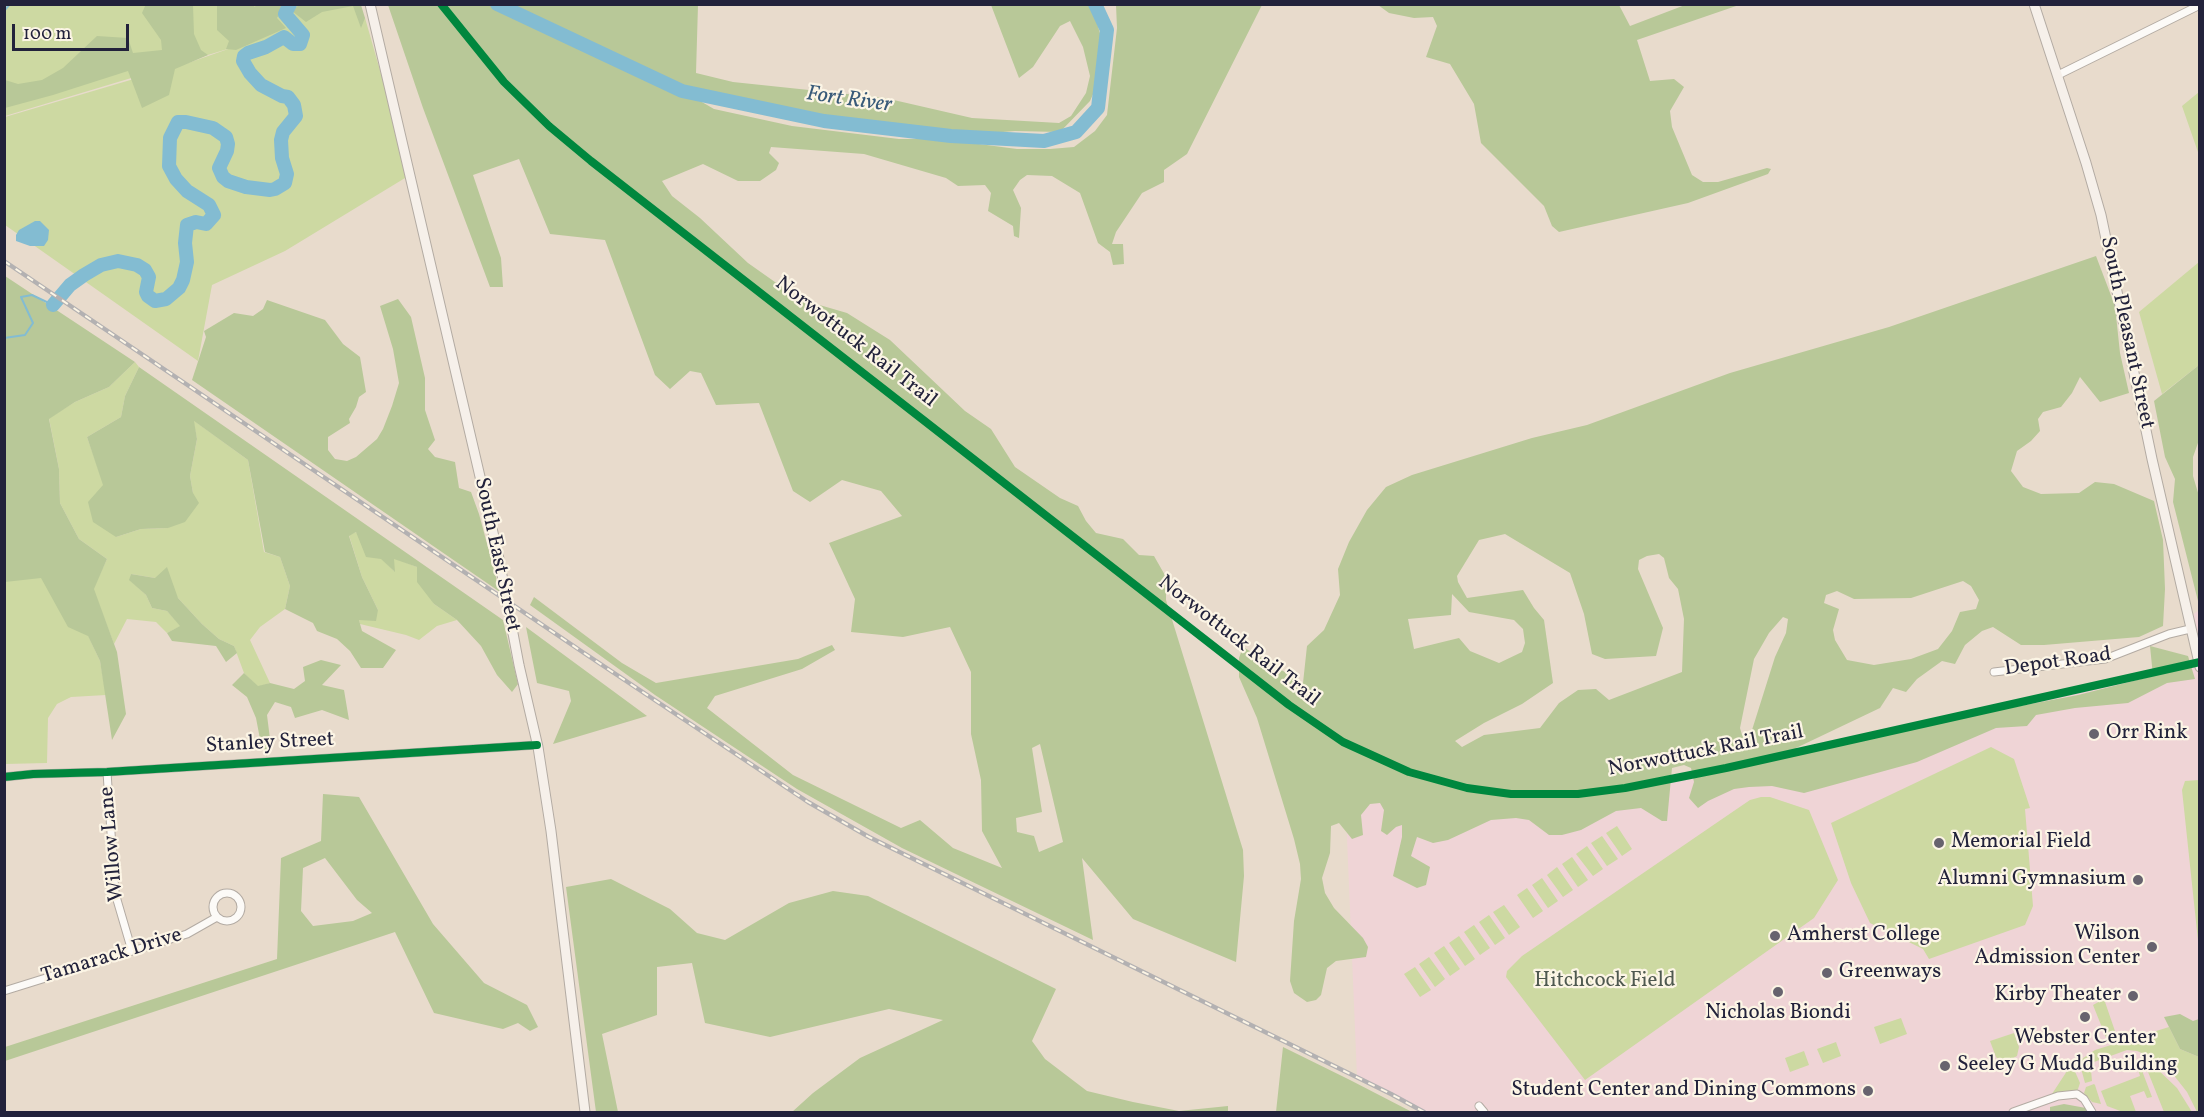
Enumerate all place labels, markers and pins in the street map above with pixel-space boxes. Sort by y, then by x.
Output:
place label: Orr Rink [2106,721,2188,747]
marker: Orr Rink [2087,727,2101,741]
place label: Memorial Field [1951,830,2091,856]
marker: Memorial Field [1932,836,1946,850]
place label: Alumni Gymnasium [1937,867,2126,893]
marker: Alumni Gymnasium [2131,873,2145,887]
place label: Wilson Admission Center [1975,922,2140,972]
place label: Amherst College [1787,923,1940,949]
marker: Amherst College [1768,929,1782,943]
marker: Wilson Admission Center [2145,940,2159,954]
place label: Greenways [1839,960,1941,986]
marker: Greenways [1820,966,1834,980]
place label: Kirby Theater [1994,983,2121,1009]
marker: Nicholas Biondi [1771,985,1785,999]
marker: Kirby Theater [2126,989,2140,1003]
place label: Nicholas Biondi [1705,1001,1851,1027]
marker: Webster Center [2078,1010,2092,1024]
place label: Webster Center [2014,1026,2156,1052]
place label: Seeley G Mudd Building [1957,1053,2177,1079]
marker: Seeley G Mudd Building [1938,1059,1952,1073]
place label: Student Center and Dining Commons [1511,1078,1856,1104]
marker: Student Center and Dining Commons [1861,1084,1875,1098]

